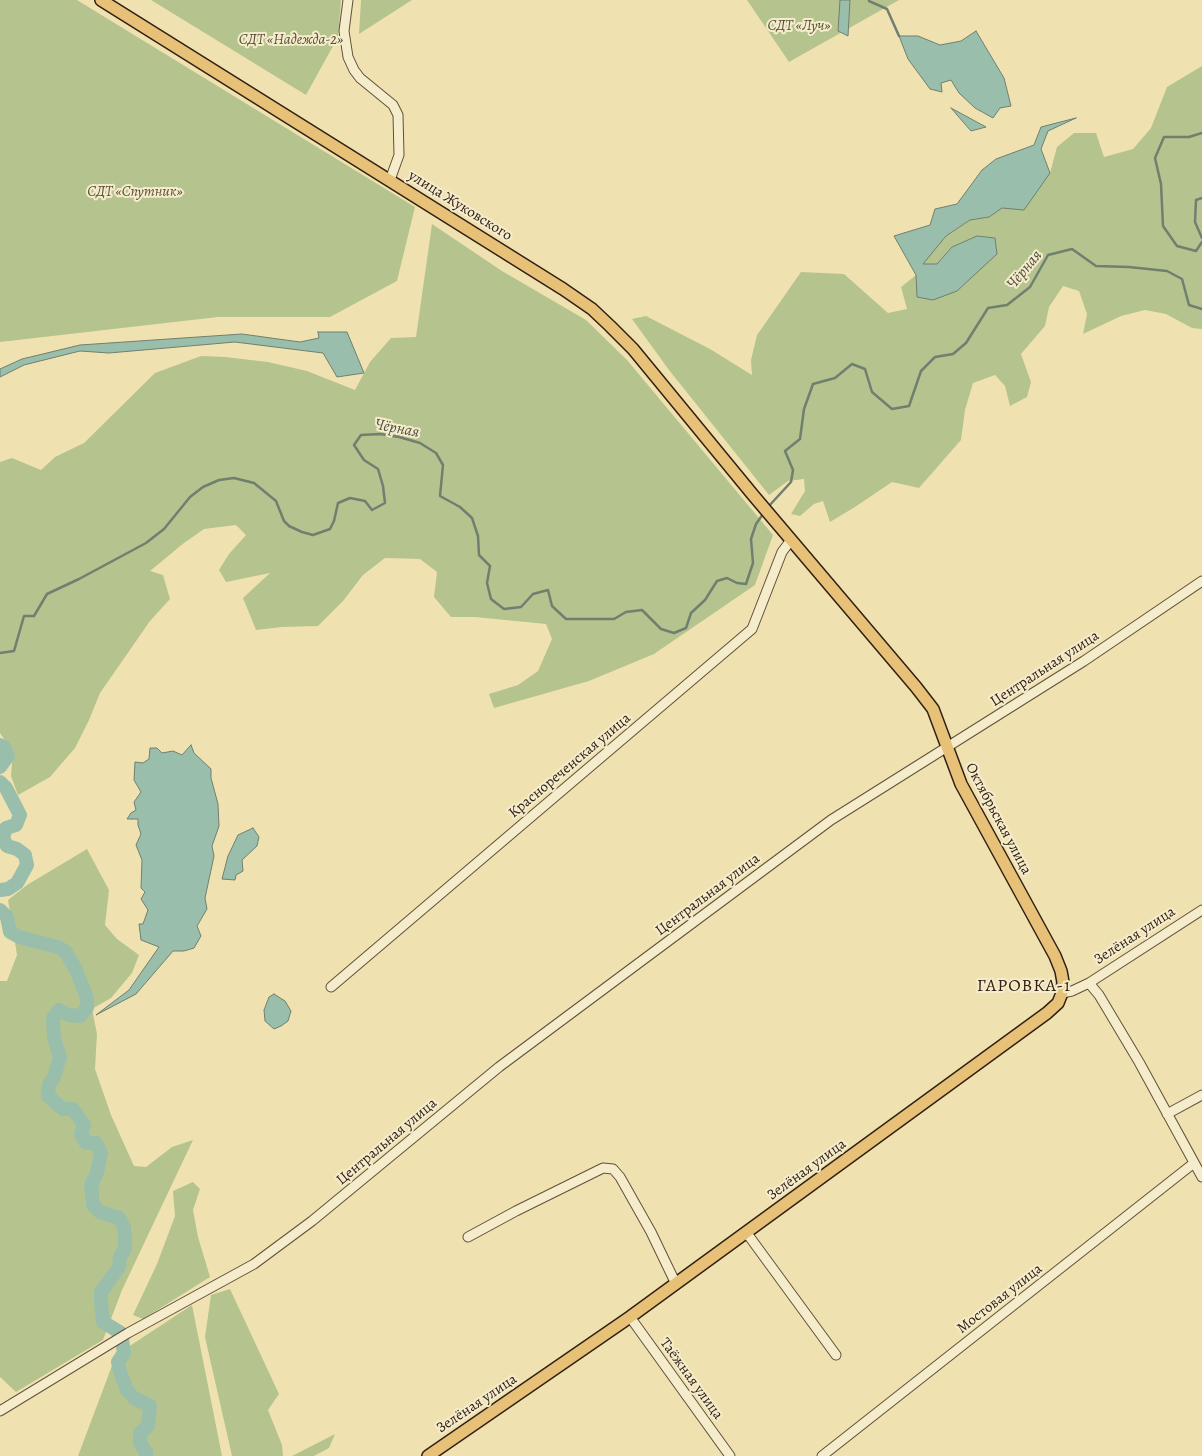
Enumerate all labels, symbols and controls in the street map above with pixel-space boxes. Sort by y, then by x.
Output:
park label: СДТ «Луч» [768,17,830,35]
park label: СДТ «Надежда-2» [239,31,343,49]
street label: улица Жуковского [405,167,515,245]
park label: СДТ «Спутник» [87,183,183,201]
water label: Чёрная [1003,247,1047,293]
water label: Чёрная [373,415,421,443]
street label: Центральная улица [987,627,1103,711]
street label: Краснореченская улица [505,710,635,822]
street label: Октябрьская улица [961,760,1035,878]
street label: Центральная улица [652,850,764,940]
street label: Зелёная улица [1091,903,1179,969]
district label: ГАРОВКА-1 [976,976,1072,998]
street label: Центральная улица [333,1095,441,1189]
street label: Зелёная улица [764,1135,850,1205]
street label: Мостовая улица [954,1260,1046,1338]
street label: Таёжная улица [655,1335,727,1423]
street label: Зелёная улица [433,1371,521,1437]

